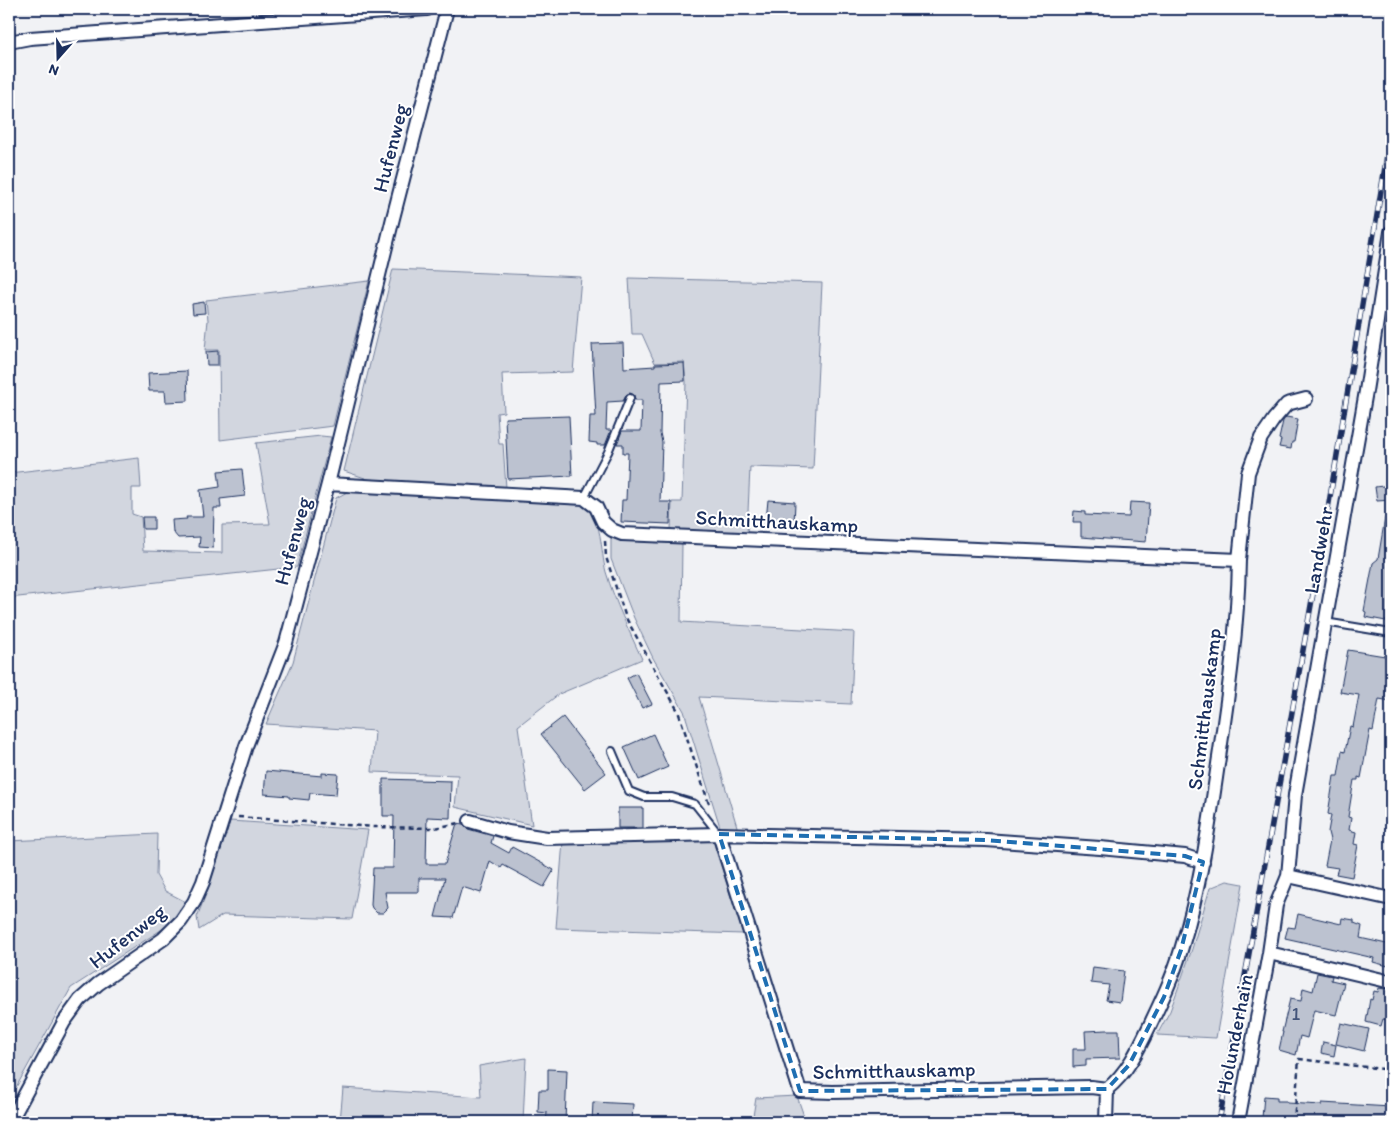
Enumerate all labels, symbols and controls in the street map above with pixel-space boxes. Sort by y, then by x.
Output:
north arrow [32,32,82,82]
text: N [46,60,61,79]
street label: Hufenweg [367,101,413,195]
street label: Hufenweg [268,494,316,588]
street label: Schmitthauskamp [695,504,859,538]
street label: Landwehr [1298,504,1338,596]
street label: Schmitthauskamp [1182,627,1226,791]
street label: Hufenweg [84,898,170,974]
street label: Holunderhain [1210,971,1258,1097]
house number: 1 [1292,1002,1301,1025]
street label: Schmitthauskamp [812,1056,976,1084]

